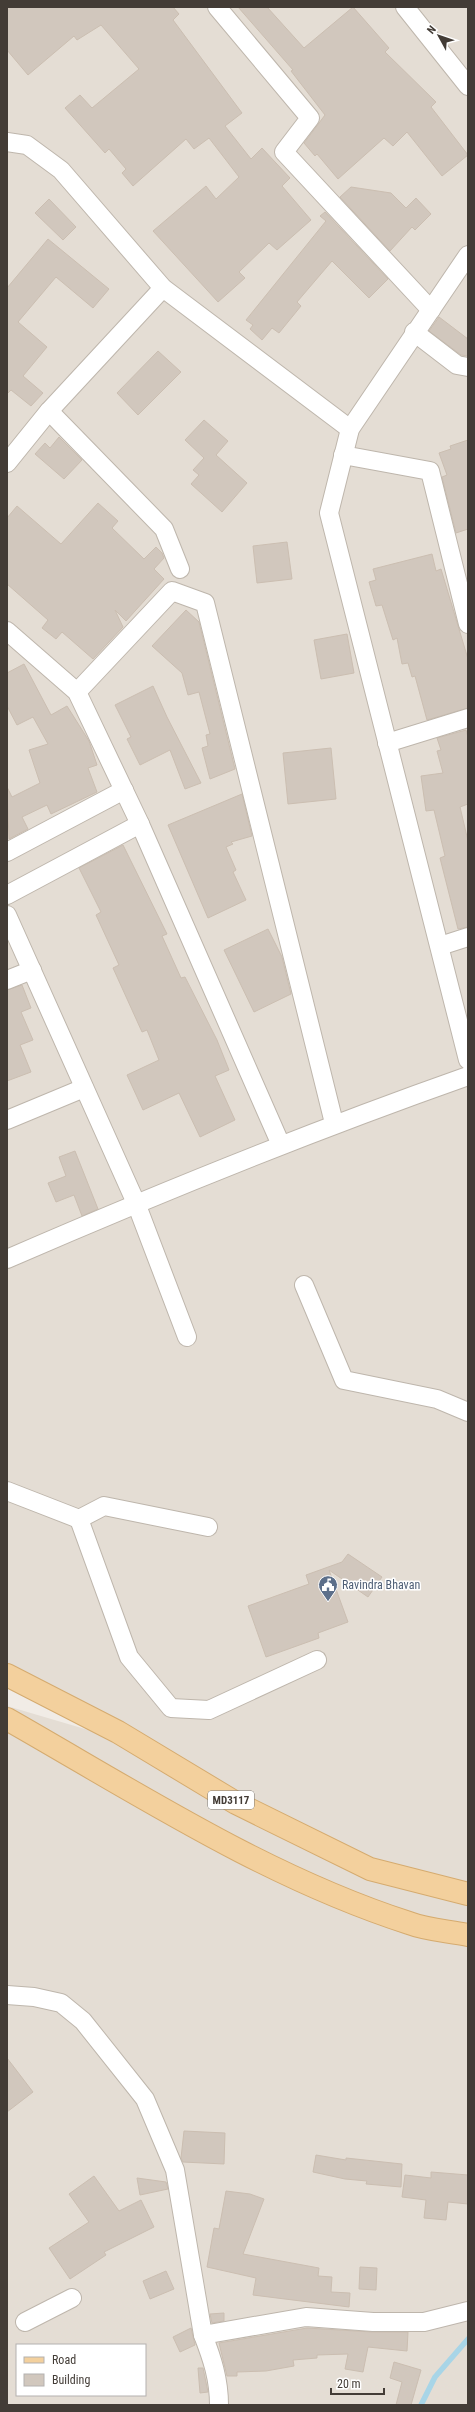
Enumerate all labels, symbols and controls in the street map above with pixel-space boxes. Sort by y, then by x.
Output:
north arrow [419,16,459,56]
text: N [425,23,439,37]
public building icon: Ravindra Bhavan [317,1574,339,1602]
place label: Ravindra Bhavan [342,1578,420,1592]
road number: MD3117 [208,1791,254,1809]
legend [16,2344,146,2396]
text: Road [52,2353,76,2367]
scale bar [331,2370,384,2396]
text: Building [52,2373,90,2387]
text: 20 m [337,2377,361,2391]

